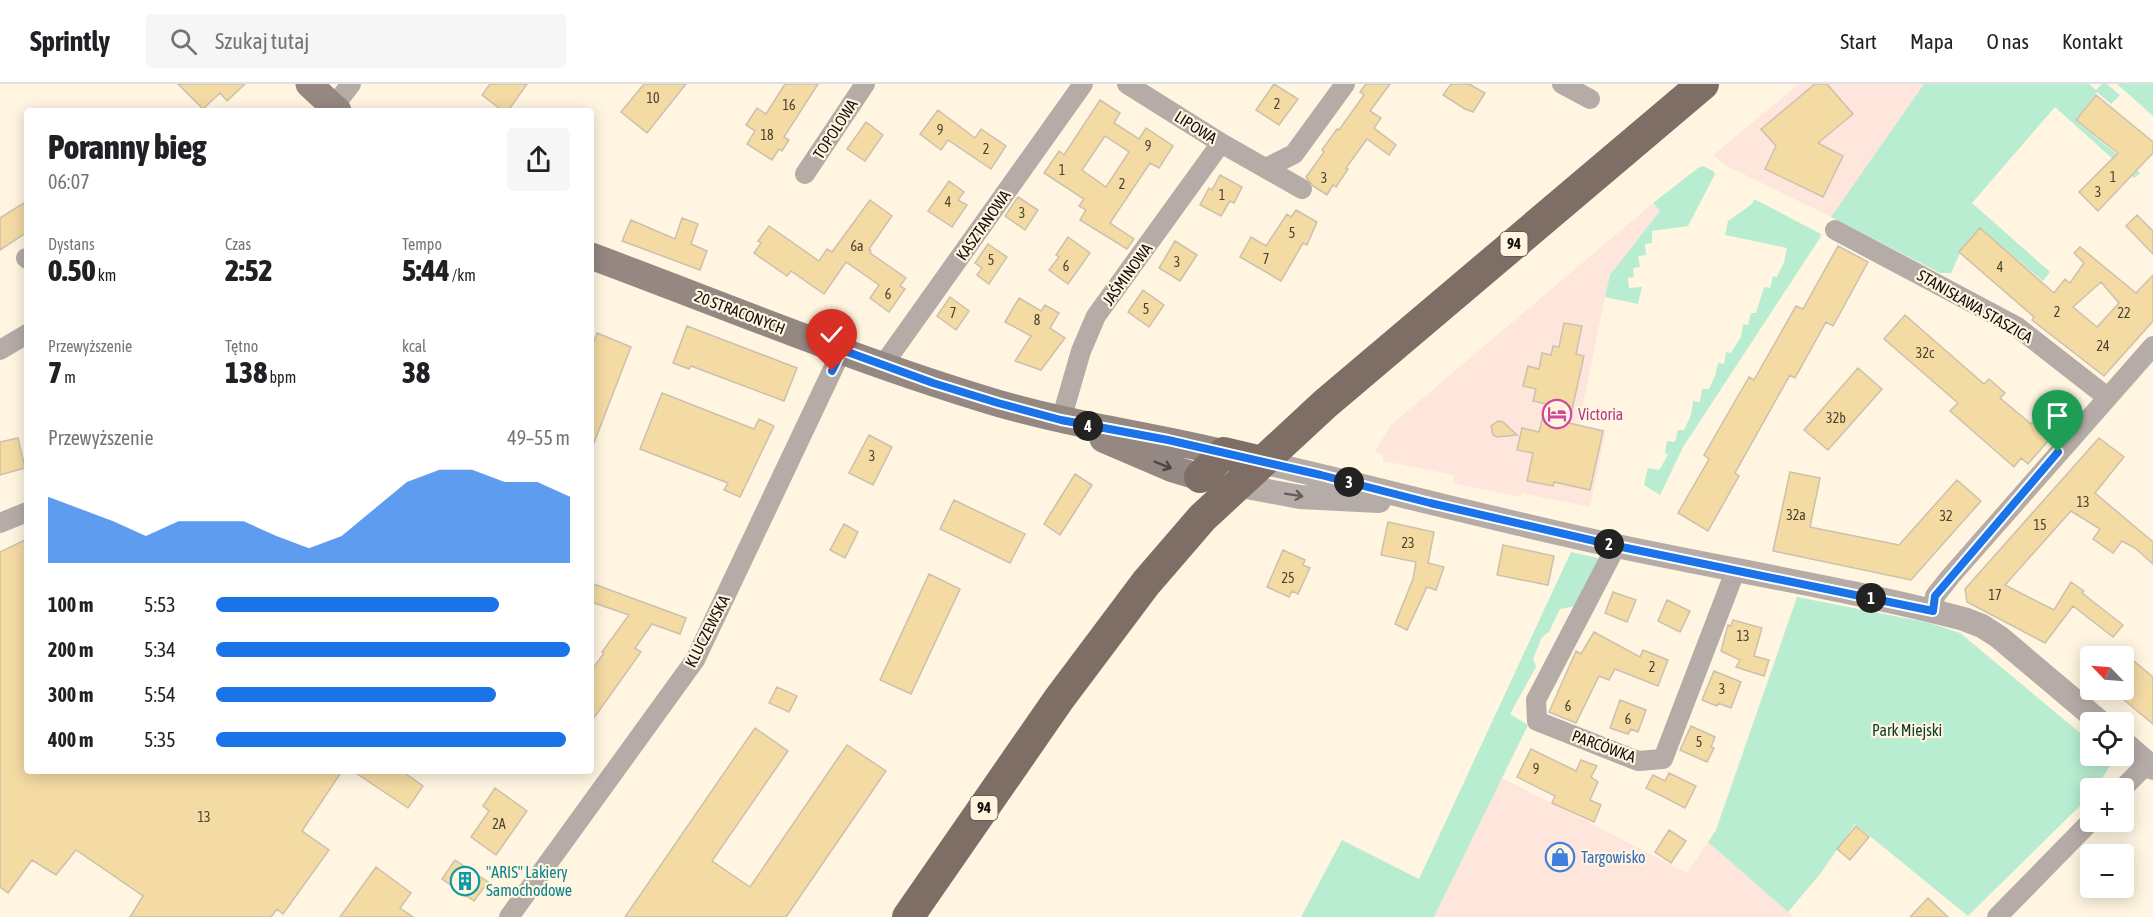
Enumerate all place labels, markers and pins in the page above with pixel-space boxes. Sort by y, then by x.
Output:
pin [806,309,857,371]
pin [2032,390,2083,452]
hotel icon: Victoria [1541,398,1573,430]
place label: Victoria [1578,405,1623,423]
pin: 4 [1073,411,1103,441]
pin: 3 [1334,467,1364,497]
pin: 2 [1594,529,1624,559]
pin: 1 [1856,583,1886,613]
shop icon: Targowisko [1544,841,1576,873]
place label: Targowisko [1581,848,1646,867]
place label: "ARIS" Lakiery Samochodowe [486,863,572,899]
building icon: "ARIS" Lakiery Samochodowe [449,865,481,897]

